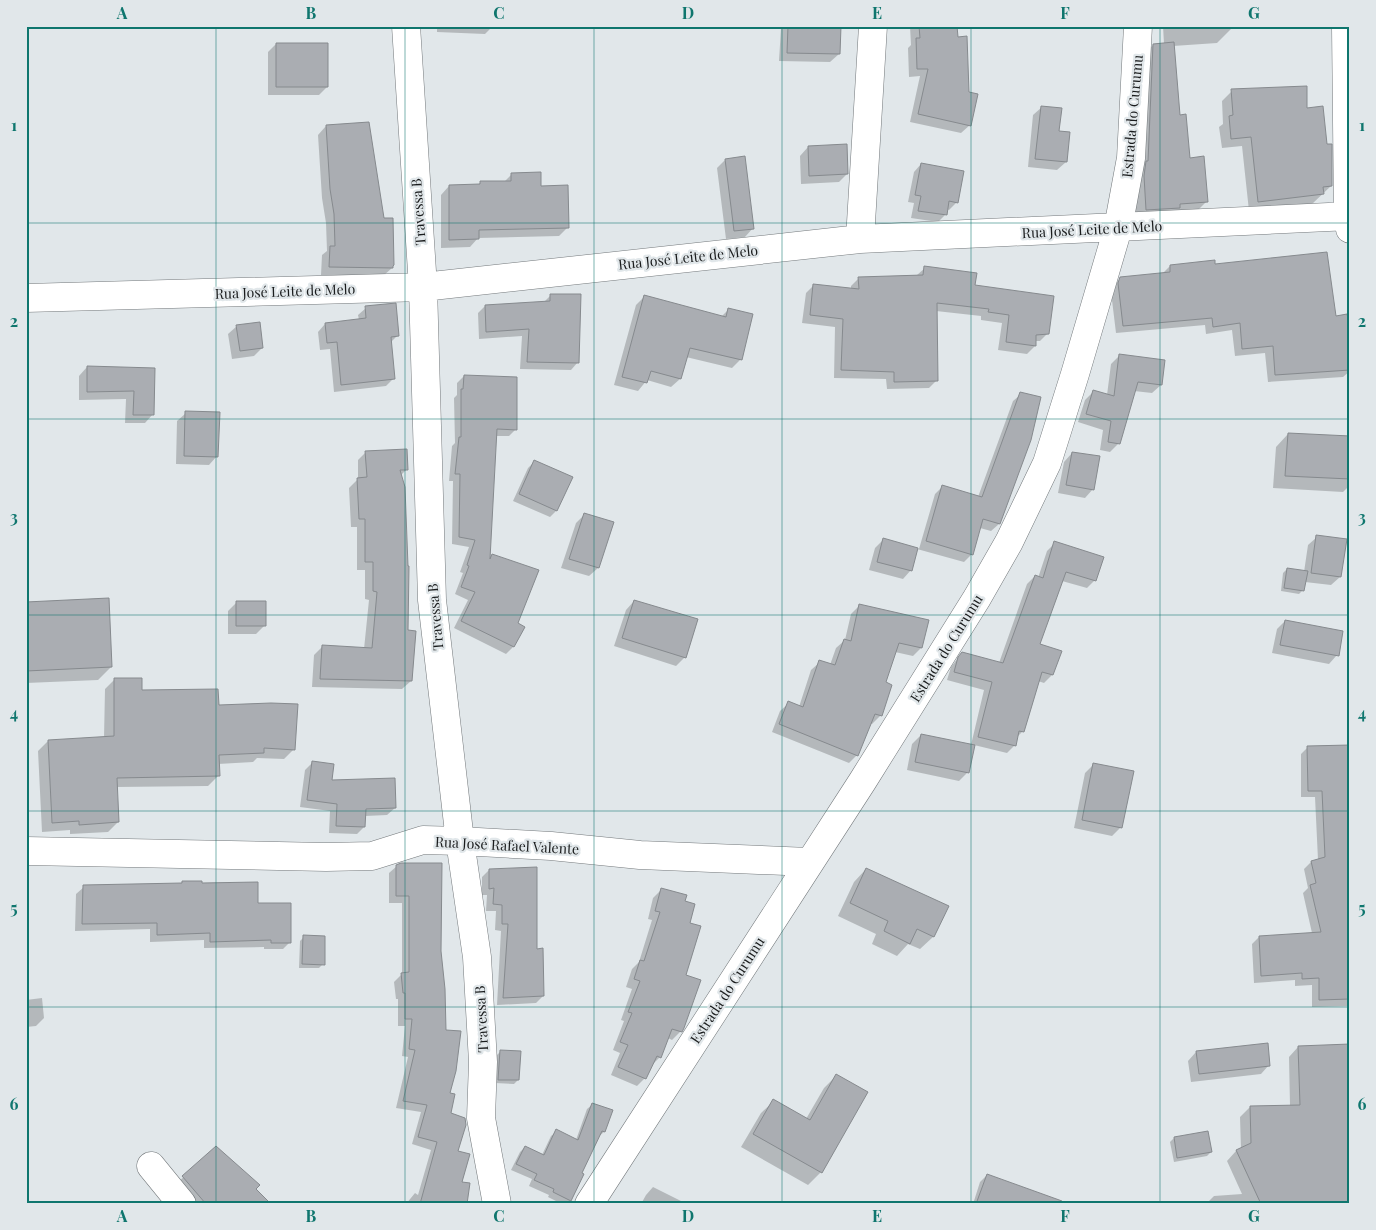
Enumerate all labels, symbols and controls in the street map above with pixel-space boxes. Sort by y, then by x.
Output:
text: A [116,2,128,23]
text: B [306,2,317,23]
text: C [493,2,505,23]
text: D [682,2,694,23]
text: E [872,2,882,23]
text: F [1060,2,1070,23]
text: G [1248,2,1260,23]
street label: Estrada do Curumu [1117,54,1147,178]
text: 1 [11,114,17,135]
text: 1 [1359,114,1365,135]
street label: Travessa B [406,178,430,246]
street label: Rua José Leite de Melo [1021,216,1163,242]
street label: Rua José Leite de Melo [617,240,759,274]
street label: Rua José Leite de Melo [214,279,356,303]
text: 2 [10,310,18,331]
text: 2 [1358,310,1366,331]
text: 3 [10,506,18,527]
text: 3 [1358,506,1366,527]
street label: Travessa B [423,582,447,651]
street label: Estrada do Curumu [905,591,987,705]
text: 4 [10,702,18,723]
text: 4 [1358,702,1366,723]
street label: Rua José Rafael Valente [434,832,580,858]
text: 5 [10,897,18,918]
text: 5 [1358,897,1366,918]
street label: Estrada do Curumu [685,933,769,1047]
street label: Travessa B [470,985,492,1053]
text: 6 [10,1093,19,1114]
text: 6 [1358,1093,1367,1114]
text: A [116,1205,128,1226]
text: B [306,1205,317,1226]
text: C [493,1205,505,1226]
text: D [682,1205,694,1226]
text: E [872,1205,882,1226]
text: F [1060,1205,1070,1226]
text: G [1248,1205,1260,1226]

